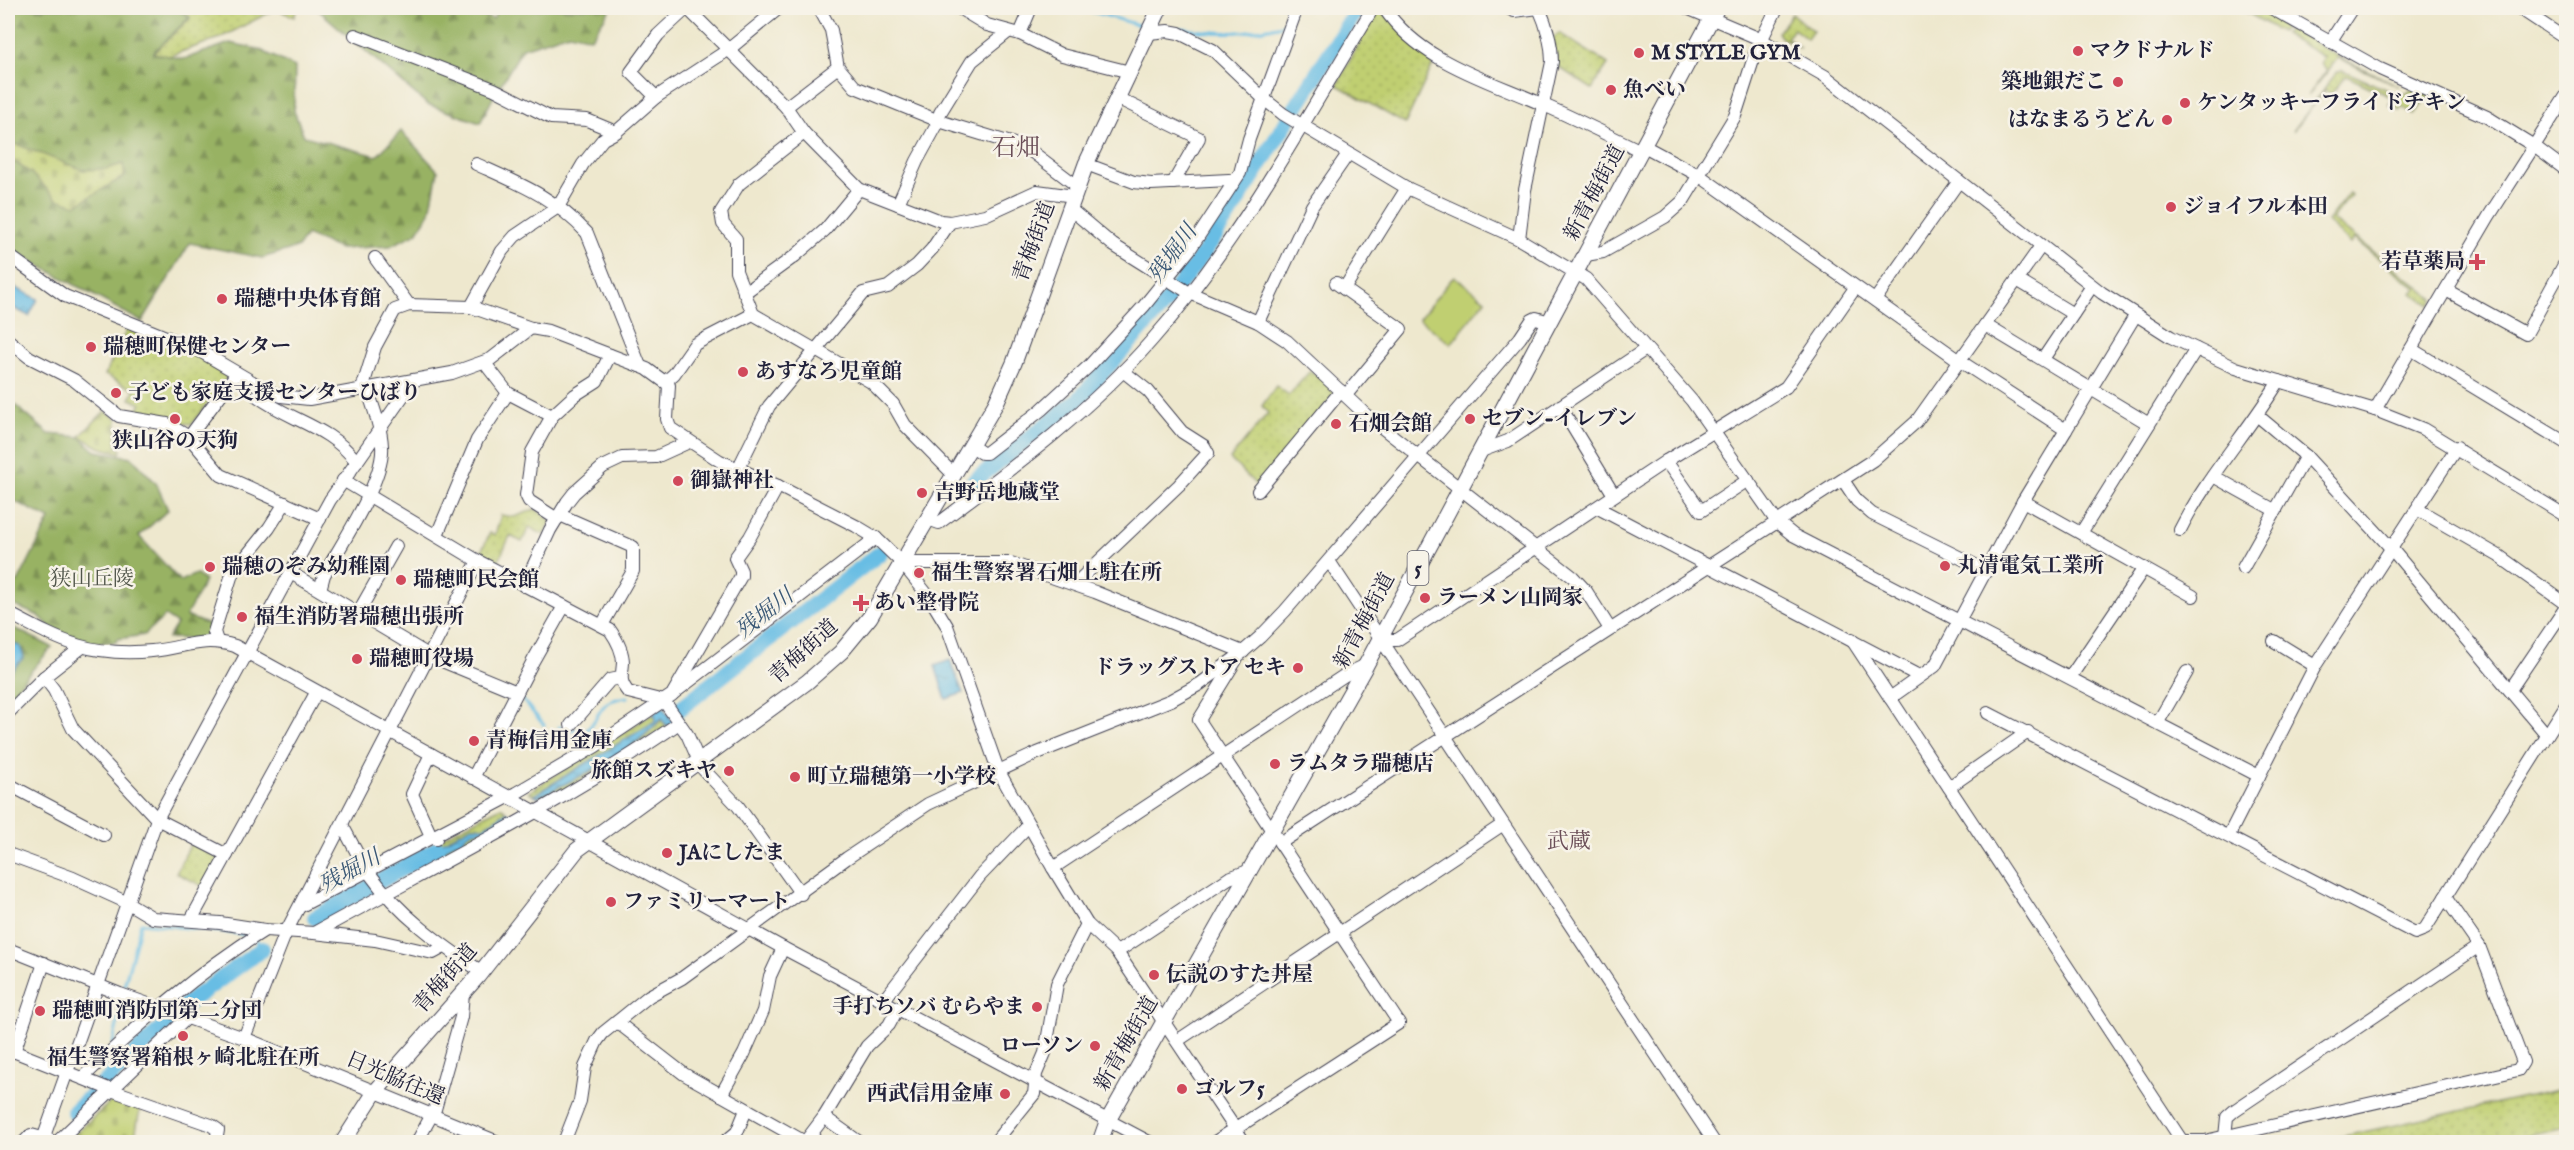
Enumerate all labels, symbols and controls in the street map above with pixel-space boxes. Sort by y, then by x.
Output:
place label: マクドナルド [2090,38,2215,65]
place label: M STYLE GYM [1651,40,1801,67]
marker: マクドナルド [2071,44,2085,58]
marker: M STYLE GYM [1632,46,1646,60]
place label: 築地銀だこ [2001,69,2106,96]
marker: 築地銀だこ [2111,75,2125,89]
place label: 魚べい [1623,77,1686,104]
marker: 魚べい [1604,83,1618,97]
place label: ケンタッキーフライドチキン [2197,90,2466,117]
marker: ケンタッキーフライドチキン [2178,96,2192,110]
place label: はなまるうどん [2008,107,2155,134]
marker: はなまるうどん [2160,113,2174,127]
district label: 石畑 [992,133,1040,164]
street label: 新青梅街道 [1558,140,1632,246]
place label: ジョイフル本田 [2183,194,2328,221]
street label: 青梅街道 [1008,198,1062,286]
marker: ジョイフル本田 [2164,200,2178,214]
water label: 残堀川 [1142,217,1205,289]
place label: 若草薬局 [2381,249,2465,276]
marker: 若草薬局 [2470,255,2484,269]
place label: 瑞穂中央体育館 [234,286,381,313]
marker: 瑞穂中央体育館 [215,292,229,306]
place label: 瑞穂町保健センター [103,334,291,361]
marker: 瑞穂町保健センター [84,340,98,354]
place label: あすなろ児童館 [755,359,902,386]
marker: あすなろ児童館 [736,365,750,379]
place label: 子ども家庭支援センターひばり [128,380,421,407]
marker: 子ども家庭支援センターひばり [109,386,123,400]
place label: セブン-イレブン [1482,406,1637,433]
place label: 石畑会館 [1348,411,1432,438]
marker: 狭山谷の天狗 [168,412,182,426]
marker: セブン-イレブン [1463,412,1477,426]
marker: 石畑会館 [1329,417,1343,431]
place label: 狭山谷の天狗 [112,428,238,455]
place label: 御嶽神社 [690,468,774,495]
marker: 御嶽神社 [671,474,685,488]
place label: 吉野岳地蔵堂 [934,480,1060,507]
marker: 吉野岳地蔵堂 [915,486,929,500]
road number: 5 [1408,551,1428,585]
place label: 丸清電気工業所 [1957,553,2104,580]
place label: 瑞穂のぞみ幼稚園 [222,554,390,581]
marker: 丸清電気工業所 [1938,559,1952,573]
marker: 瑞穂のぞみ幼稚園 [203,560,217,574]
place label: 福生警察署石畑上駐在所 [931,560,1162,587]
park label: 狭山丘陵 [50,566,134,593]
marker: 福生警察署石畑上駐在所 [912,566,926,580]
place label: 瑞穂町民会館 [413,567,539,594]
street label: 新青梅街道 [1328,568,1402,674]
marker: 瑞穂町民会館 [394,573,408,587]
water label: 残堀川 [730,581,801,645]
place label: ラーメン山岡家 [1437,585,1583,612]
place label: あい整骨院 [874,590,979,617]
marker: ラーメン山岡家 [1418,591,1432,605]
marker: あい整骨院 [852,594,870,612]
place label: 福生消防署瑞穂出張所 [254,604,464,631]
marker: 福生消防署瑞穂出張所 [235,610,249,624]
street label: 青梅街道 [764,614,844,690]
place label: 瑞穂町役場 [369,646,474,673]
marker: 瑞穂町役場 [350,652,364,666]
place label: ドラッグストア セキ [1094,655,1286,682]
marker: ドラッグストア セキ [1291,661,1305,675]
place label: 青梅信用金庫 [486,728,612,755]
marker: 青梅信用金庫 [467,734,481,748]
place label: ラムタラ瑞穂店 [1287,751,1434,778]
marker: ラムタラ瑞穂店 [1268,757,1282,771]
place label: 旅館スズキヤ [591,758,717,785]
marker: 旅館スズキヤ [722,764,736,778]
place label: 町立瑞穂第一小学校 [807,764,996,791]
marker: 町立瑞穂第一小学校 [788,770,802,784]
district label: 武蔵 [1547,828,1591,856]
place label: JAにしたま [676,840,785,867]
water label: 残堀川 [314,843,387,900]
marker: JAにしたま [660,846,674,860]
place label: ファミリーマート [623,889,791,916]
marker: ファミリーマート [604,895,618,909]
street label: 青梅街道 [408,938,484,1020]
place label: 伝説のすた丼屋 [1166,962,1313,989]
marker: 伝説のすた丼屋 [1147,968,1161,982]
street label: 新青梅街道 [1089,992,1165,1096]
place label: 手打ちソバ むらやま [832,994,1025,1021]
place label: 瑞穂町消防団第二分団 [52,998,262,1025]
marker: 手打ちソバ むらやま [1030,1000,1044,1014]
marker: 瑞穂町消防団第二分団 [33,1004,47,1018]
marker: 福生警察署箱根ヶ崎北駐在所 [176,1029,190,1043]
place label: ローソン [1000,1033,1083,1060]
marker: ローソン [1088,1039,1102,1053]
place label: 福生警察署箱根ヶ崎北駐在所 [47,1045,320,1072]
street label: 日光脇往還 [341,1046,449,1112]
place label: ゴルフ5 [1194,1076,1265,1103]
place label: 西武信用金庫 [867,1081,993,1108]
marker: ゴルフ5 [1175,1082,1189,1096]
marker: 西武信用金庫 [998,1087,1012,1101]

